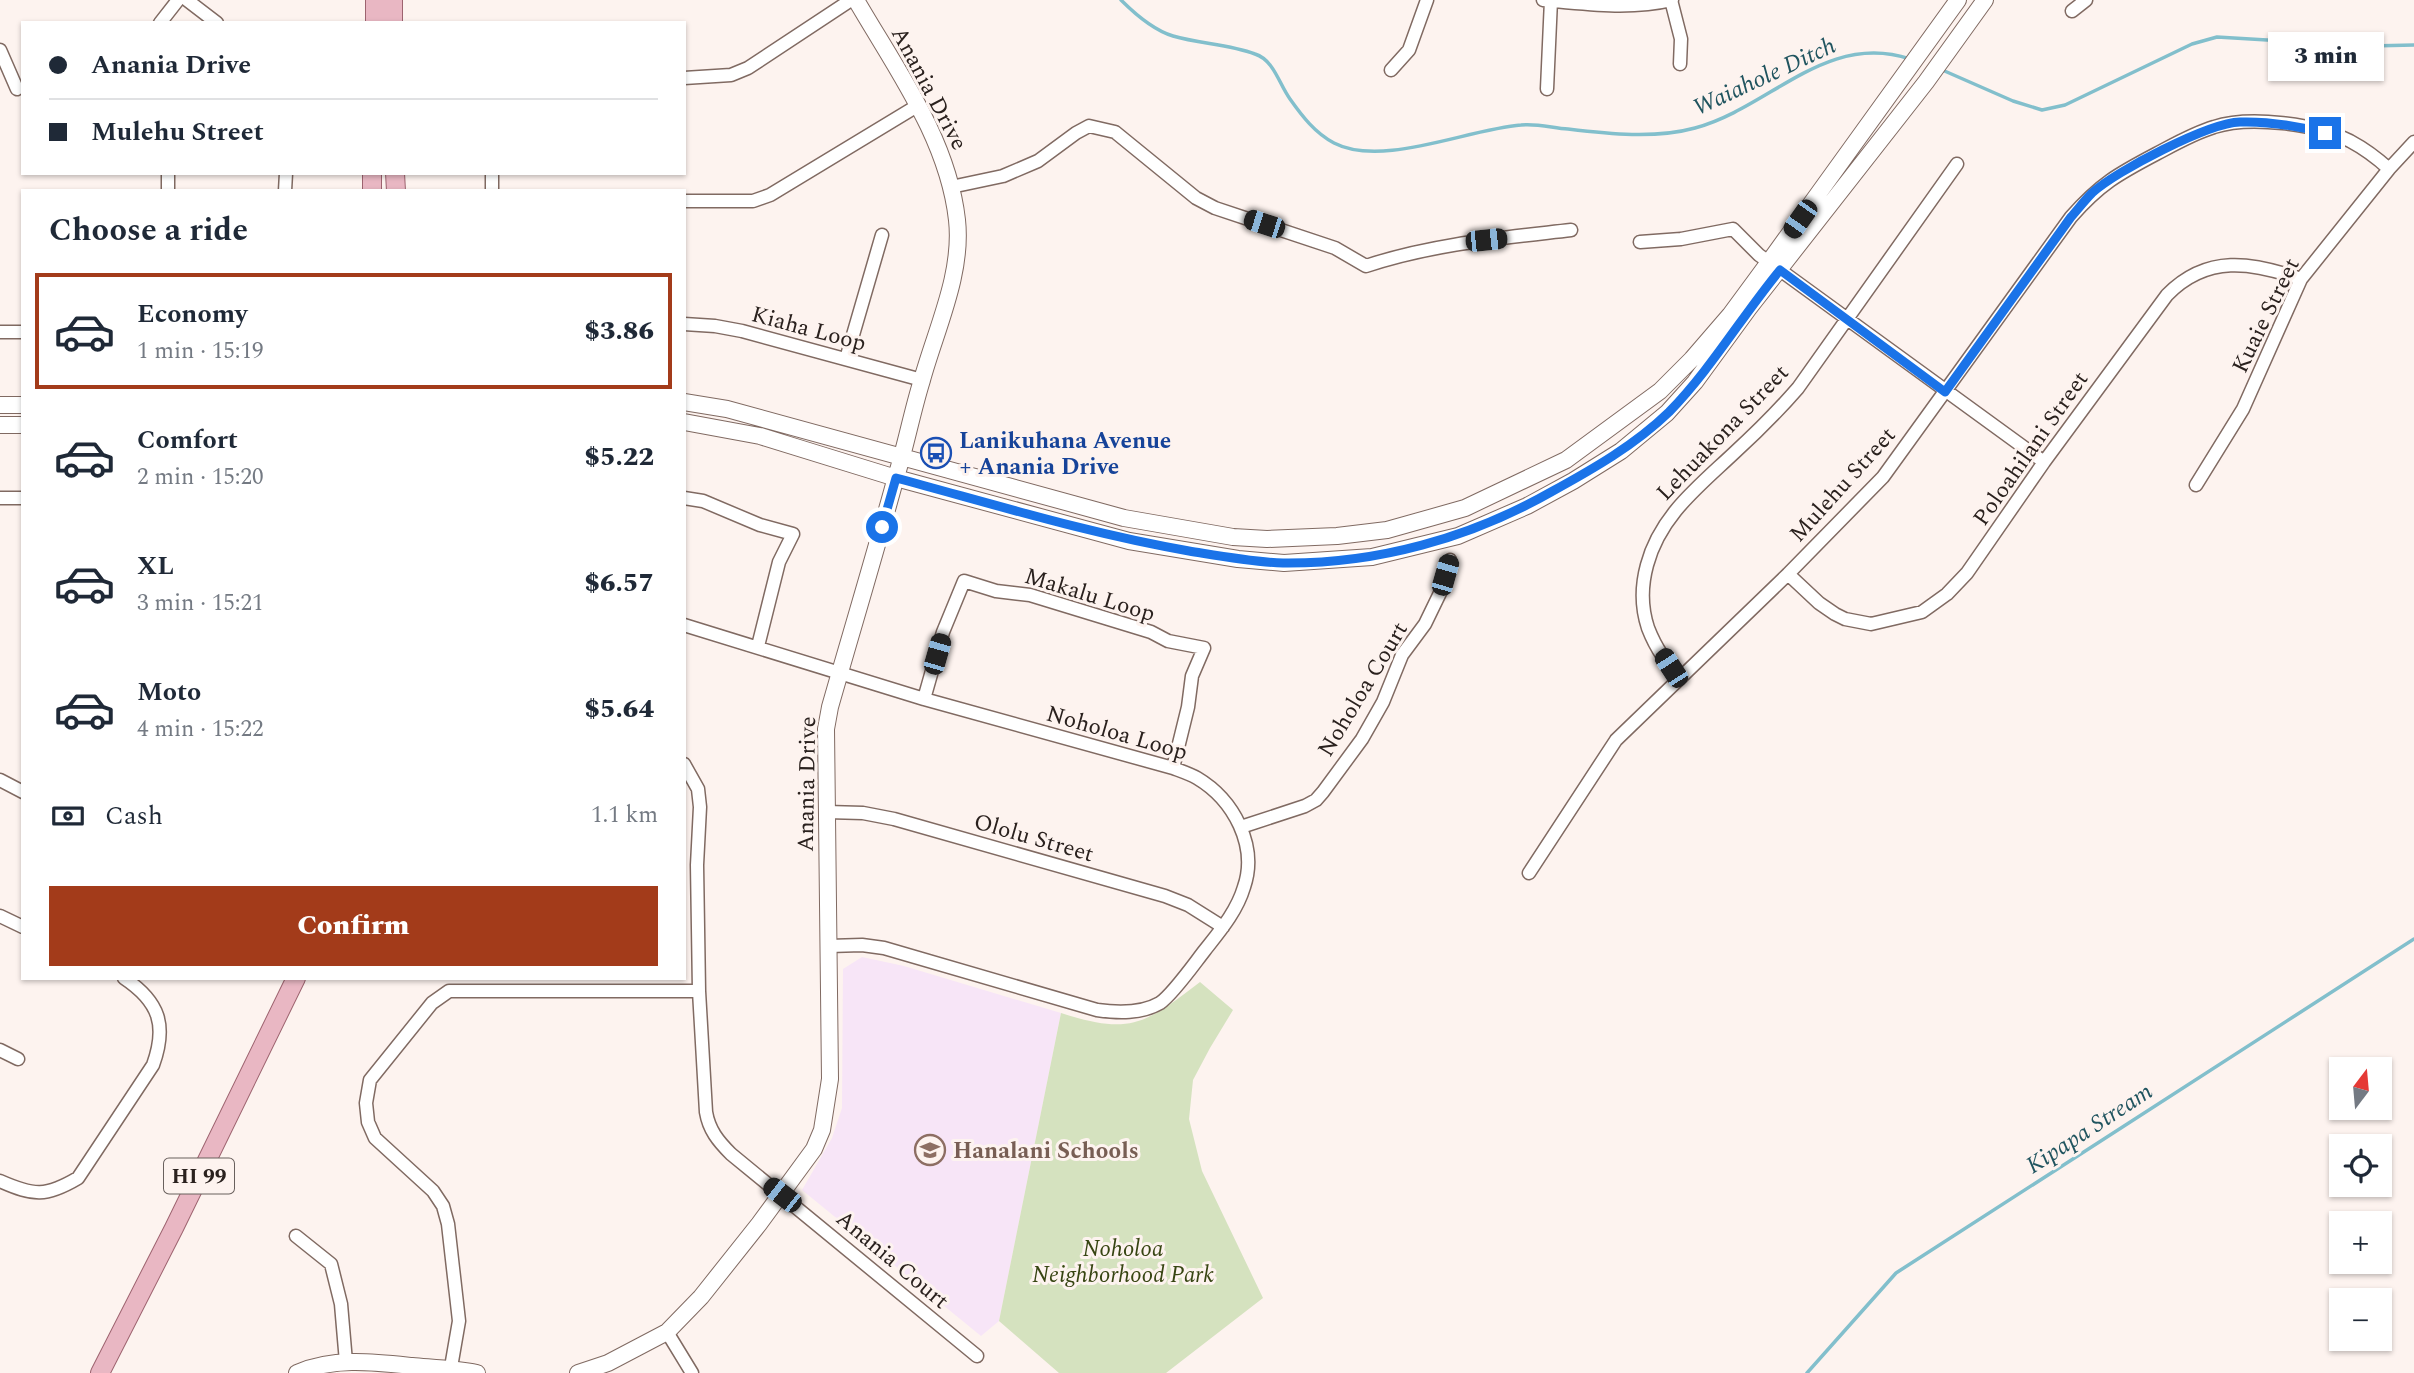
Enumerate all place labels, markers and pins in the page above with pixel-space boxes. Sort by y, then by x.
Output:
place label: Lanikuhana Avenue + Anania Drive [959,424,1171,485]
bus stop icon: Lanikuhana Avenue + Anania Drive [919,436,953,470]
school or university icon: Hanalani Schools [913,1133,947,1167]
place label: Hanalani Schools [953,1134,1139,1169]

